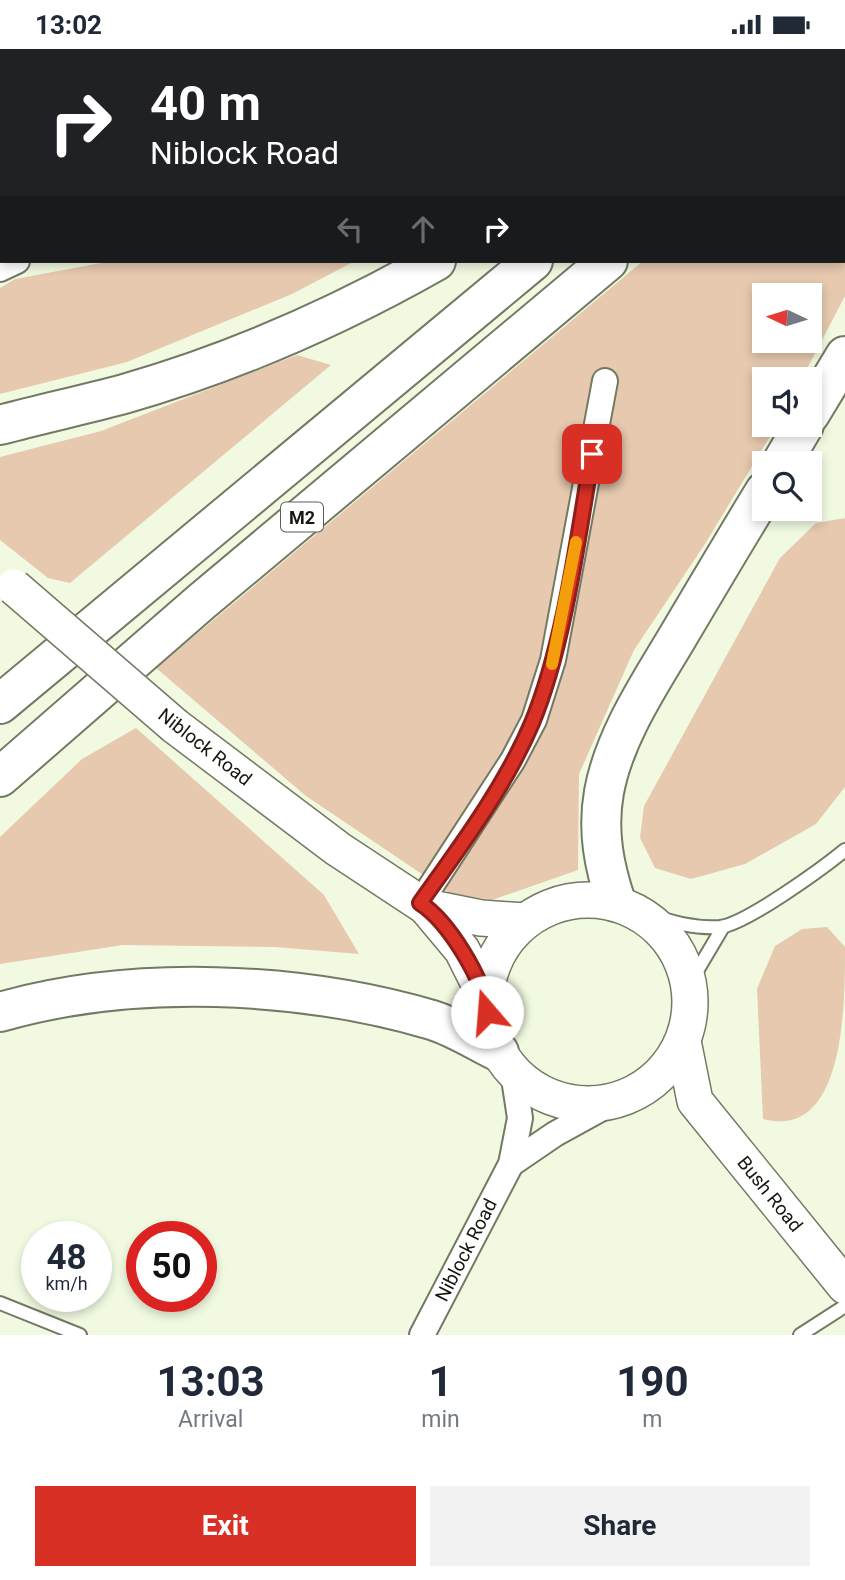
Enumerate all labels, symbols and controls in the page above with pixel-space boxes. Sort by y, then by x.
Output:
text: 13:02 [35,10,102,40]
text: 40 m [150,75,261,132]
icon: right [35,77,126,168]
text: Niblock Road [150,134,339,172]
icon: left [331,210,369,248]
icon: ahead [404,210,442,248]
icon: right [477,210,515,248]
north arrow [752,283,822,353]
map controls [752,283,822,521]
button: sound [752,367,822,437]
pin [562,424,622,484]
icon: arrive [573,435,611,473]
button: search [752,451,822,521]
road number: M2 [281,503,323,531]
street label: Niblock Road [154,703,256,791]
position arrow [450,975,524,1049]
street label: Bush Road [732,1151,808,1237]
street label: Niblock Road [430,1195,502,1305]
speed limit sign: 50 [126,1221,217,1312]
text: 48 [46,1237,87,1278]
text: km/h [45,1273,88,1294]
text: 13:03 [157,1357,265,1406]
text: 1 [428,1357,453,1406]
text: 190 [616,1357,689,1406]
text: Arrival [178,1406,243,1433]
text: min [421,1406,460,1433]
text: m [642,1406,662,1433]
button: Exit [35,1486,416,1566]
button: Share [430,1486,810,1566]

